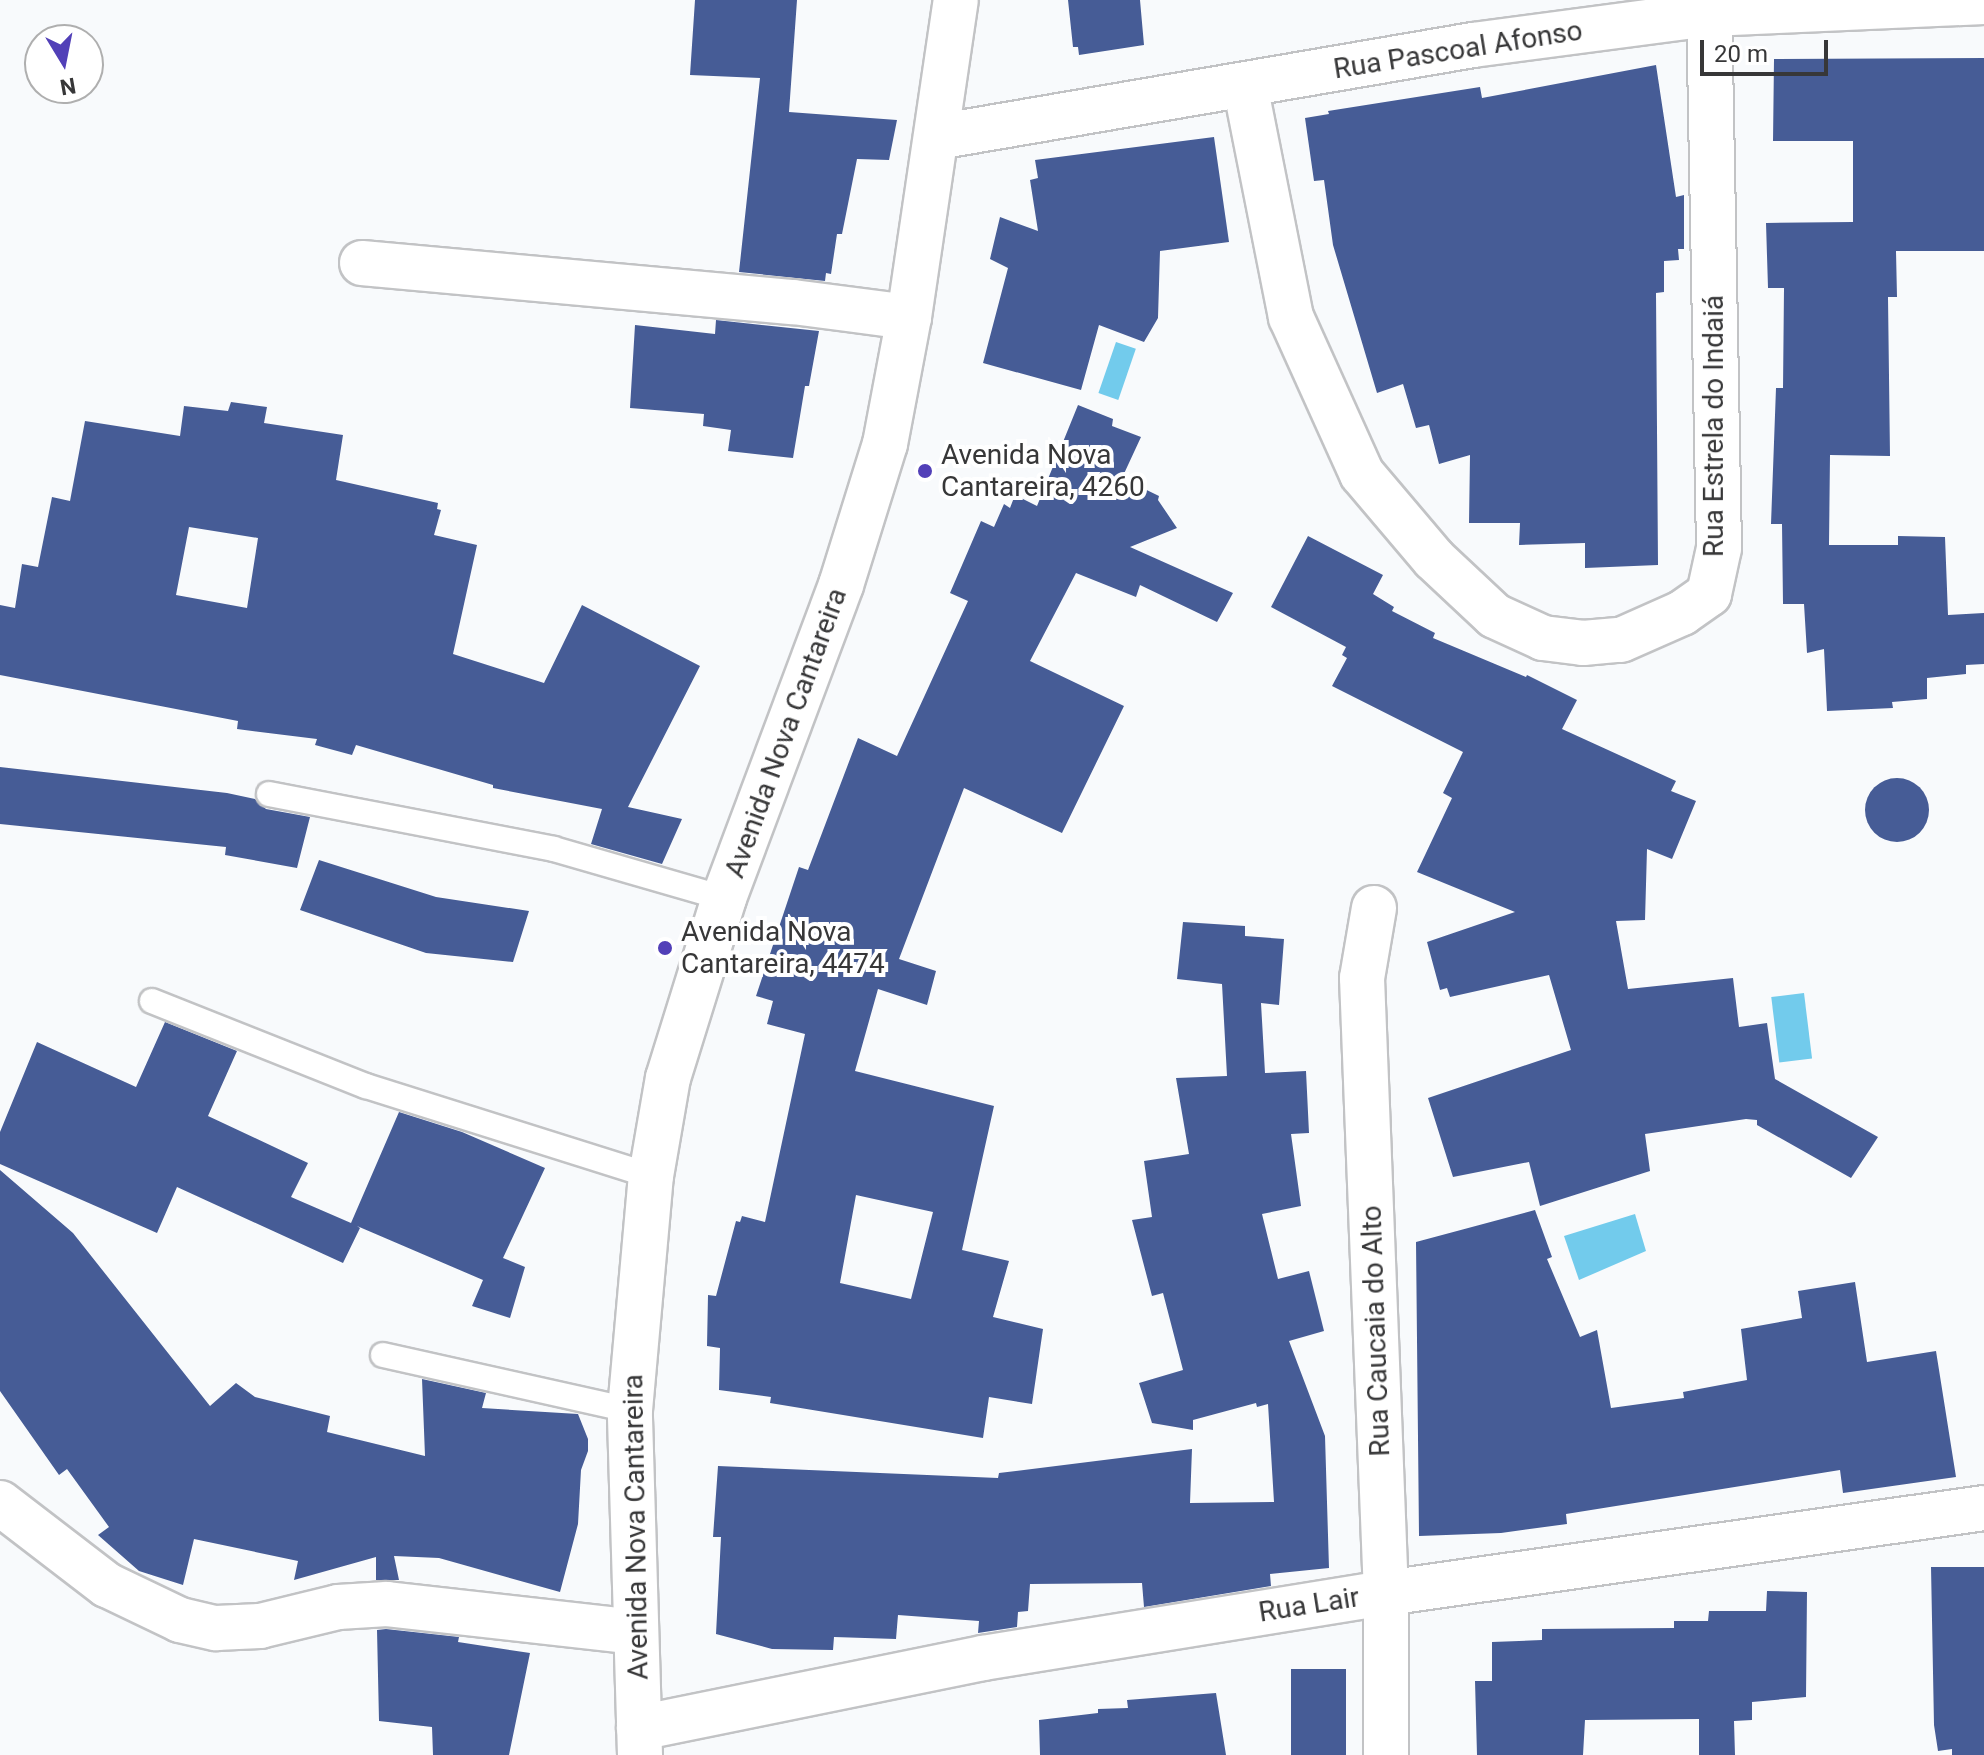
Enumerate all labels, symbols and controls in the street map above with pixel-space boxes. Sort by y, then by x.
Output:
street label: Rua Pascoal Afonso [1331,14,1585,86]
north arrow [24,24,104,104]
scale bar [1704,24,1832,74]
text: 20 m [1714,40,1768,68]
text: N [58,72,78,100]
street label: Rua Estrela do Indaiá [1697,295,1731,557]
place label: Avenida Nova Cantareira, 4260 [941,438,1145,504]
marker: Avenida Nova Cantareira, 4260 [916,462,934,480]
street label: Avenida Nova Cantareira [718,584,854,882]
place label: Avenida Nova Cantareira, 4474 [681,915,885,981]
marker: Avenida Nova Cantareira, 4474 [656,939,674,957]
street label: Rua Caucaia do Alto [1355,1205,1397,1457]
street label: Avenida Nova Cantareira [617,1374,655,1680]
street label: Rua Lair [1256,1580,1362,1630]

